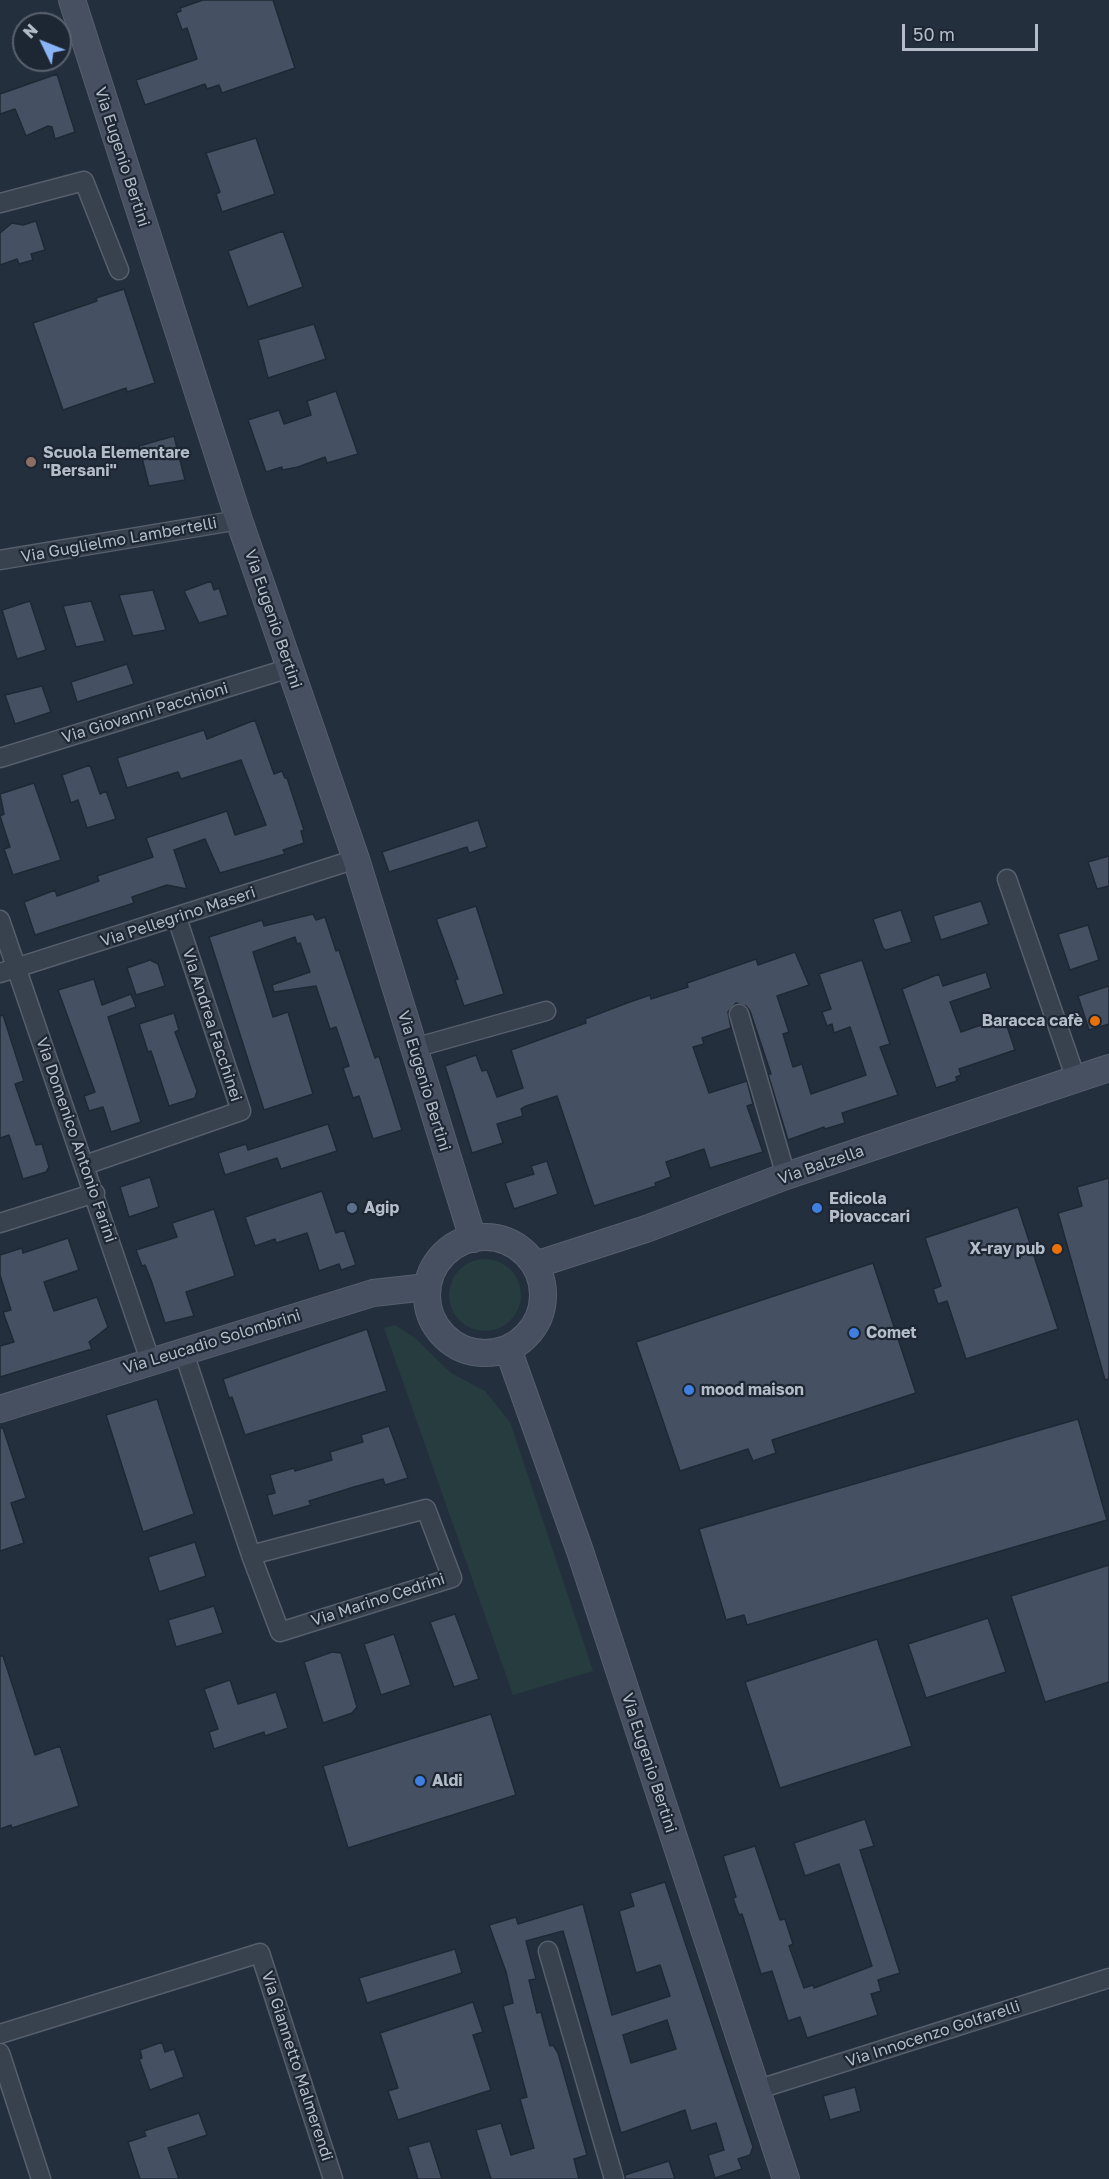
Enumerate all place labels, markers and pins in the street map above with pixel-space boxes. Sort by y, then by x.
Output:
place label: Scuola Elementare "Bersani" [43,443,190,481]
marker: Scuola Elementare "Bersani" [24,455,38,469]
place label: Baracca cafè [982,1011,1083,1031]
marker: Baracca cafè [1088,1014,1102,1028]
place label: Edicola Piovaccari [829,1189,910,1227]
place label: Agip [364,1198,399,1218]
marker: Agip [345,1201,359,1215]
marker: Edicola Piovaccari [810,1201,824,1215]
place label: X-ray pub [970,1239,1045,1259]
marker: X-ray pub [1050,1242,1064,1256]
place label: Comet [866,1323,917,1343]
marker: Comet [847,1326,861,1340]
place label: mood maison [701,1380,804,1400]
marker: mood maison [682,1383,696,1397]
place label: Aldi [432,1771,463,1791]
marker: Aldi [413,1774,427,1788]

